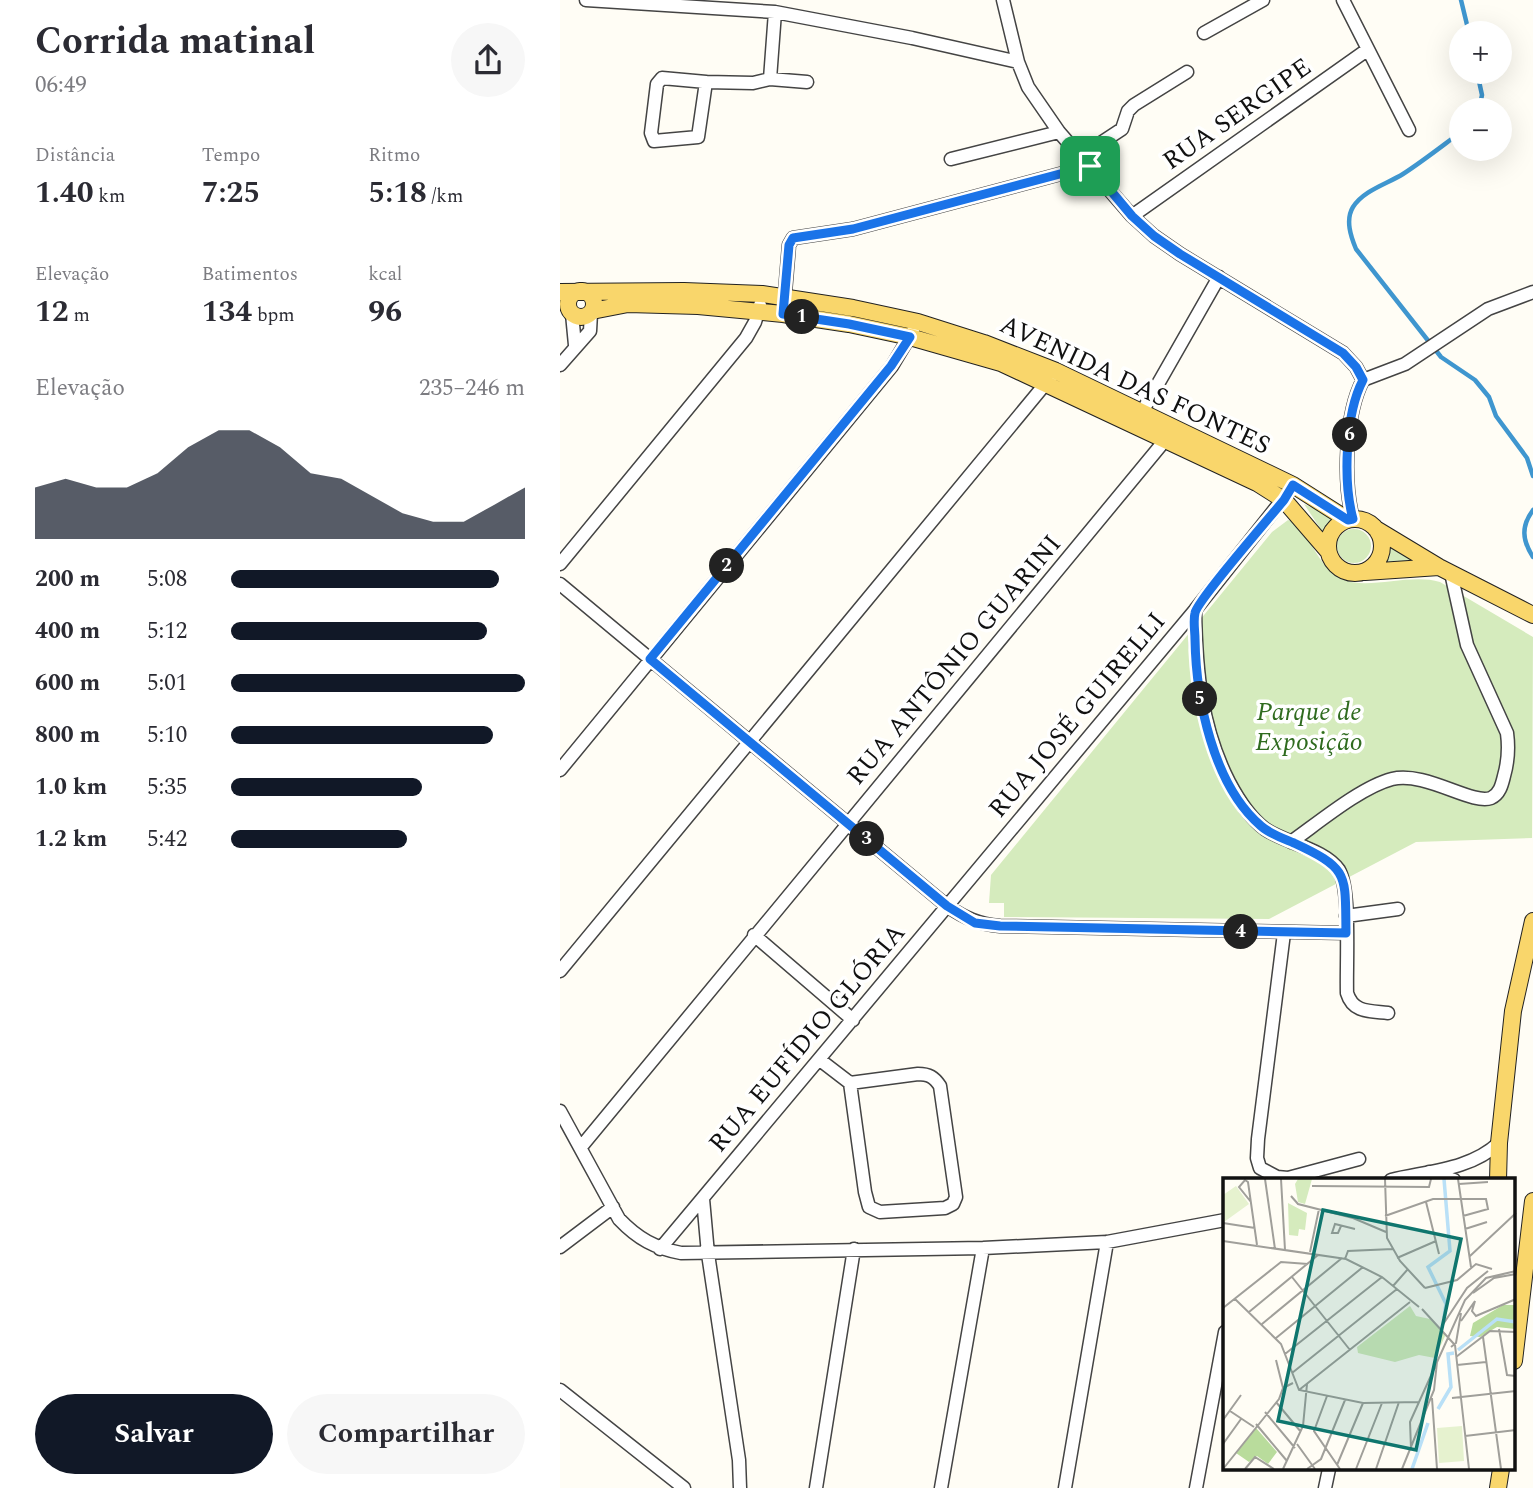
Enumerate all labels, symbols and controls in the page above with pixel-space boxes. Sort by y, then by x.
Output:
text: Corrida matinal [35,13,315,71]
map controls [1449,21,1512,161]
button: + [1449,21,1512,84]
button: share [451,23,525,97]
street label: RUA SERGIPE [1154,48,1320,180]
text: 06:49 [35,68,87,103]
button: − [1449,98,1512,161]
pin [1060,136,1120,196]
text: Distância [35,141,115,170]
text: Tempo [202,141,260,170]
text: Ritmo [368,141,420,170]
icon: arrive [1071,147,1109,185]
text: 1.40 [35,170,94,216]
text: 7:25 [202,170,260,216]
text: 5:18 [368,170,427,216]
text: km [94,182,125,211]
text: /km [427,182,463,211]
text: Elevação [35,260,109,289]
text: Batimentos [202,260,298,289]
text: kcal [368,260,402,289]
text: 12 [35,289,69,335]
text: 134 [202,289,252,335]
text: 96 [368,289,402,335]
pin: 1 [784,300,820,334]
text: m [69,301,90,330]
text: bpm [252,301,295,330]
text: 1 [796,302,807,331]
street label: AVENIDA DAS FONTES [993,305,1277,465]
text: Elevação [35,371,125,406]
text: 235–246 m [419,371,525,406]
pin: 6 [1332,418,1368,452]
text: 6 [1344,420,1355,449]
street label: RUA ANTÔNIO GUARINI [837,526,1071,794]
pin: 2 [710,548,744,584]
text: 2 [721,551,732,580]
text: 200 m [35,562,100,597]
text: 5:08 [147,562,187,597]
street label: RUA JOSÉ GUIRELLI [979,603,1175,827]
text: 400 m [35,614,100,649]
text: 5:12 [147,614,187,649]
text: 600 m [35,666,100,701]
text: 5:01 [147,666,187,701]
pin: 5 [1182,682,1218,716]
text: 5 [1194,684,1205,713]
park label: Parque de Exposição [1255,692,1363,762]
text: 800 m [35,718,100,753]
text: 5:10 [147,718,187,753]
text: 1.0 km [35,770,107,805]
text: 5:35 [147,770,187,805]
text: 1.2 km [35,822,107,857]
text: 5:42 [147,822,187,857]
pin: 3 [850,822,884,856]
text: 3 [861,824,872,853]
pin: 4 [1224,914,1258,950]
street label: RUA EUFÍDIO GLÓRIA [699,915,915,1161]
text: 4 [1235,917,1246,946]
inset map [1223,1178,1516,1470]
button: Salvar [35,1394,273,1474]
button: Compartilhar [287,1394,525,1474]

